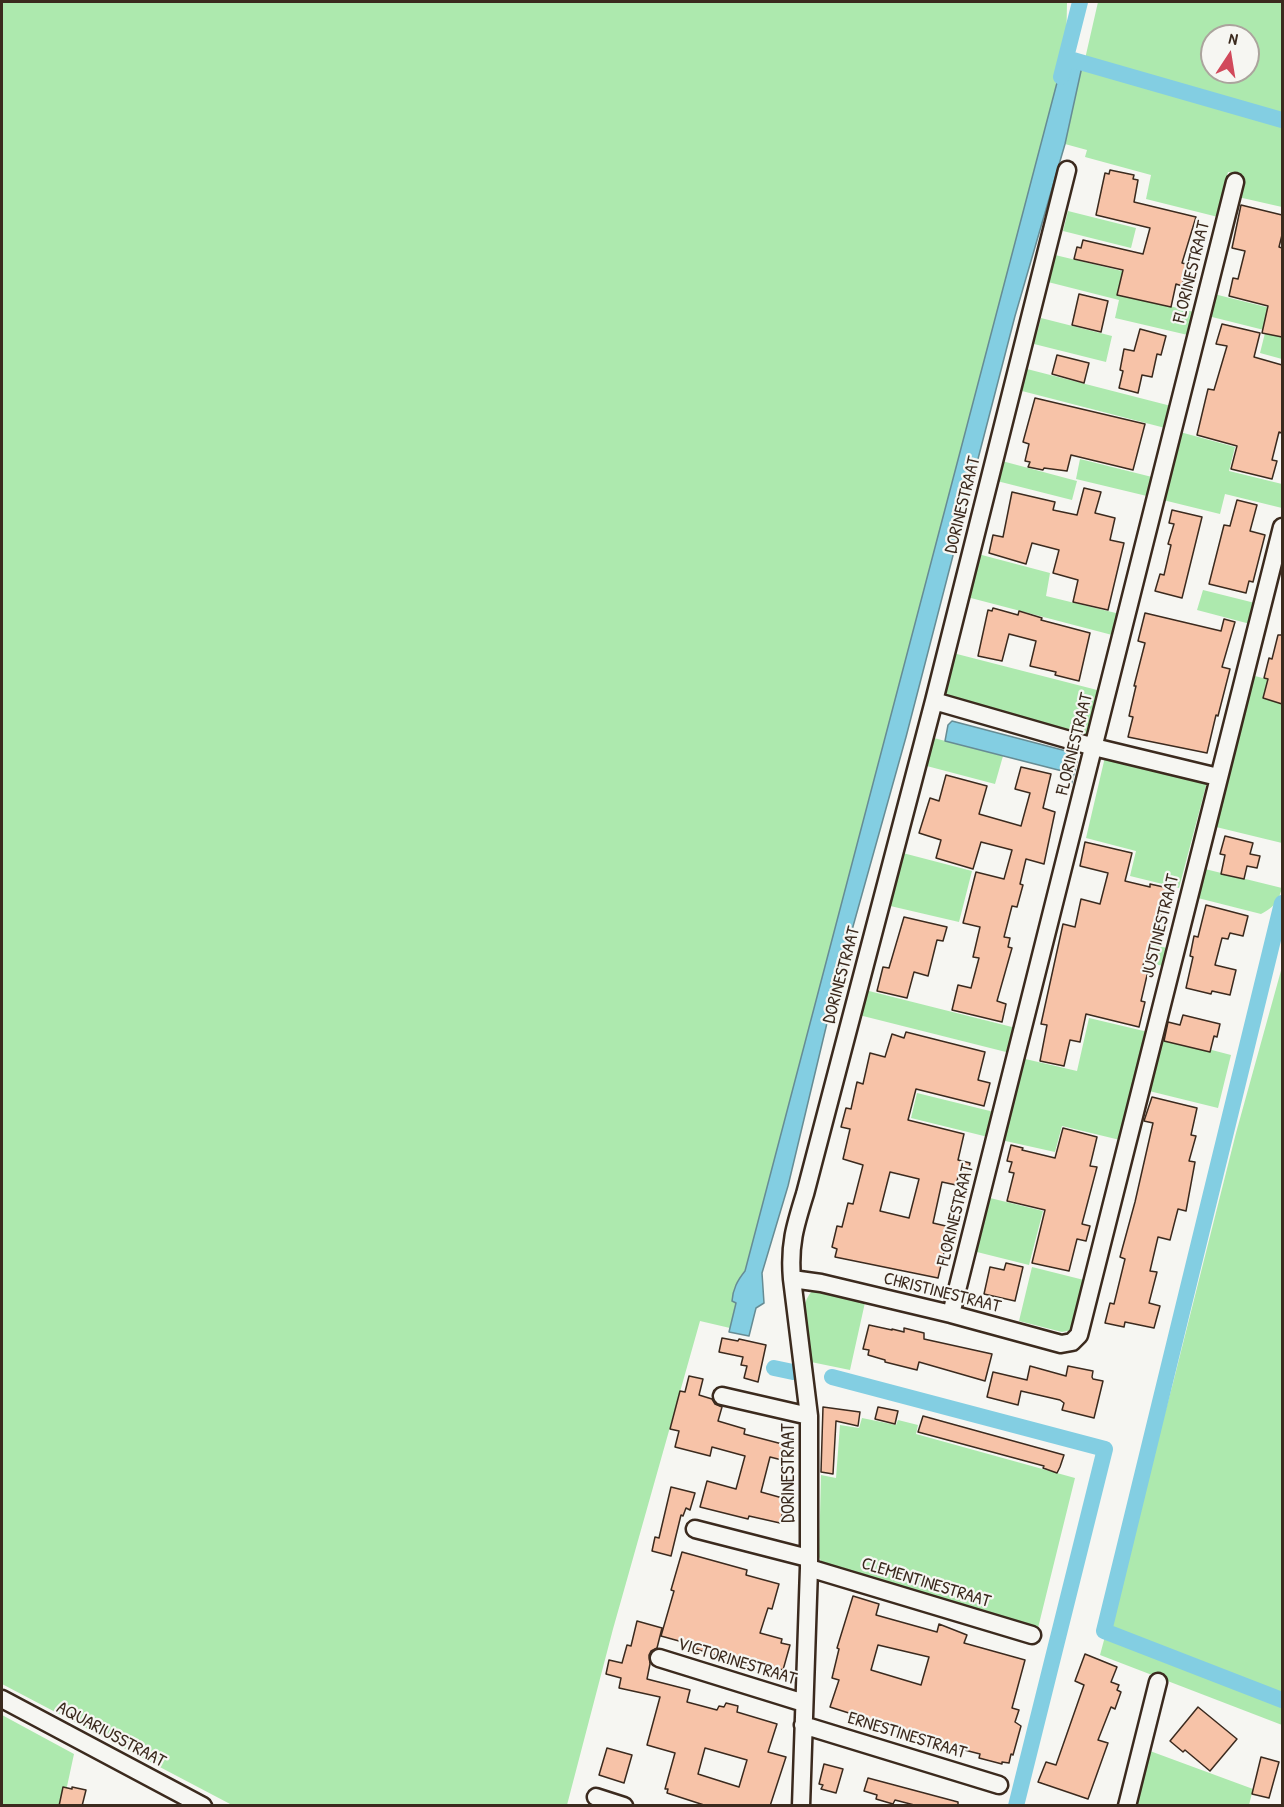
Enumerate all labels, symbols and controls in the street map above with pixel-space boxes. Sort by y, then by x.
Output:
north arrow [1200,24,1260,84]
text: N [1227,27,1240,50]
street label: FLORINESTRAAT [1169,219,1215,325]
street label: DORINESTRAAT [941,454,985,556]
street label: FLORINESTRAAT [1052,691,1098,797]
street label: JUSTINESTRAAT [1138,872,1184,980]
street label: DORINESTRAAT [819,924,865,1026]
street label: FLORINESTRAAT [933,1162,979,1268]
street label: CHRISTINESTRAAT [881,1268,1003,1318]
street label: DORINESTRAAT [778,1423,800,1523]
street label: CLEMENTINESTRAAT [859,1553,993,1613]
street label: VICTORINESTRAAT [675,1634,799,1690]
street label: AQUARIUSSTRAAT [53,1697,169,1773]
street label: ERNESTINESTRAAT [845,1708,969,1764]

